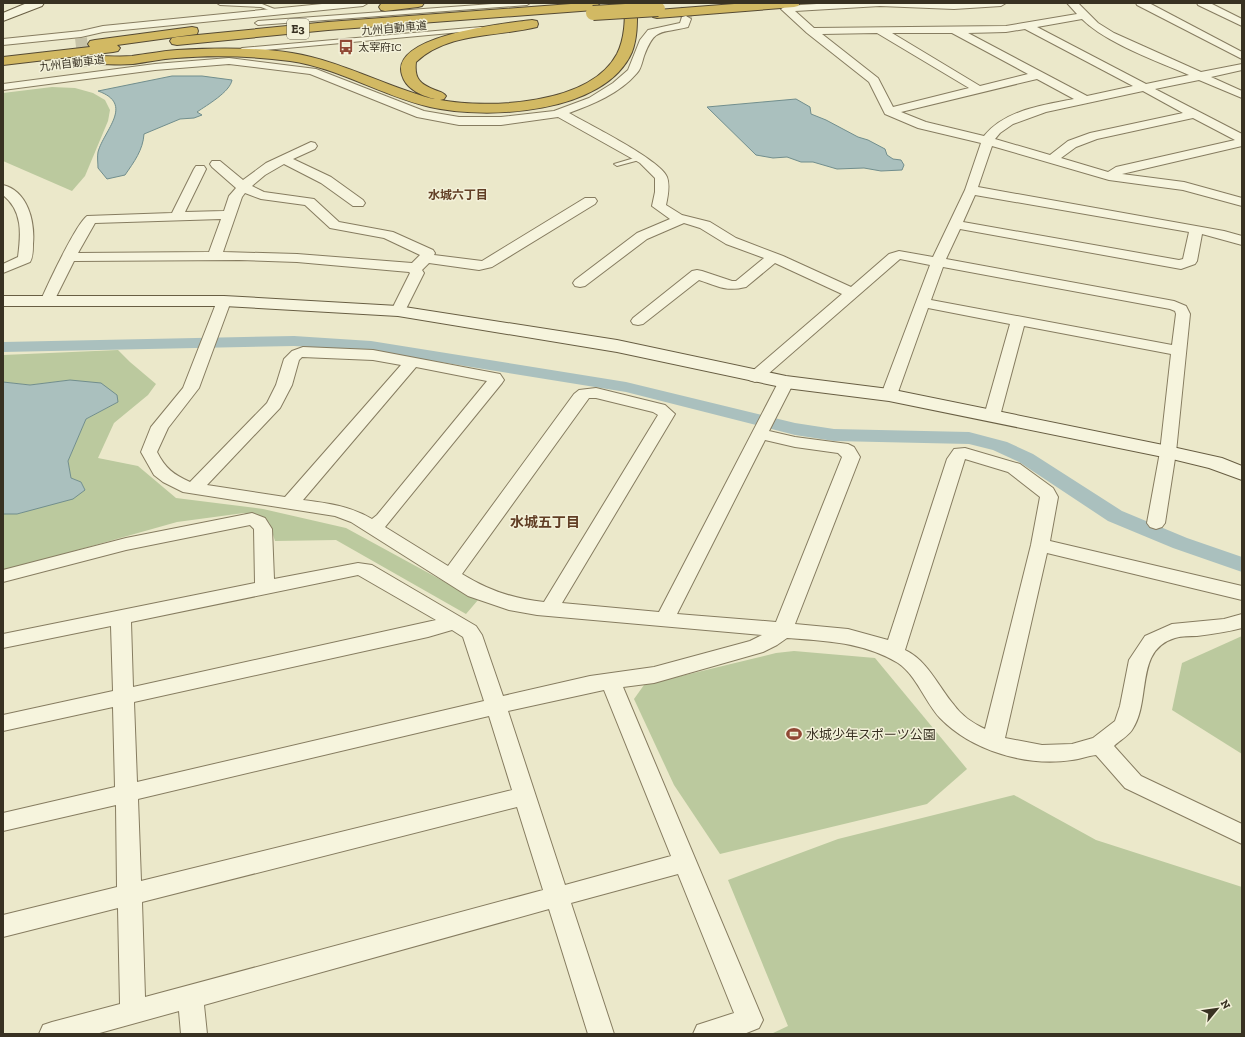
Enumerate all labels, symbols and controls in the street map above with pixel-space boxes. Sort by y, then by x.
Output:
road number: E3 [287,19,309,39]
street label: 九州自動車道 [361,19,427,38]
bus stop icon: 太宰府IC [337,38,355,56]
place label: 太宰府IC [358,41,402,54]
street label: 九州自動車道 [39,53,106,74]
district label: 水城六丁目 [428,188,488,202]
district label: 水城五丁目 [510,514,580,531]
sports icon: 水城少年スポーツ公園 [785,725,803,743]
place label: 水城少年スポーツ公園 [806,727,936,742]
north arrow [1197,989,1237,1029]
text: N [1218,998,1233,1012]

